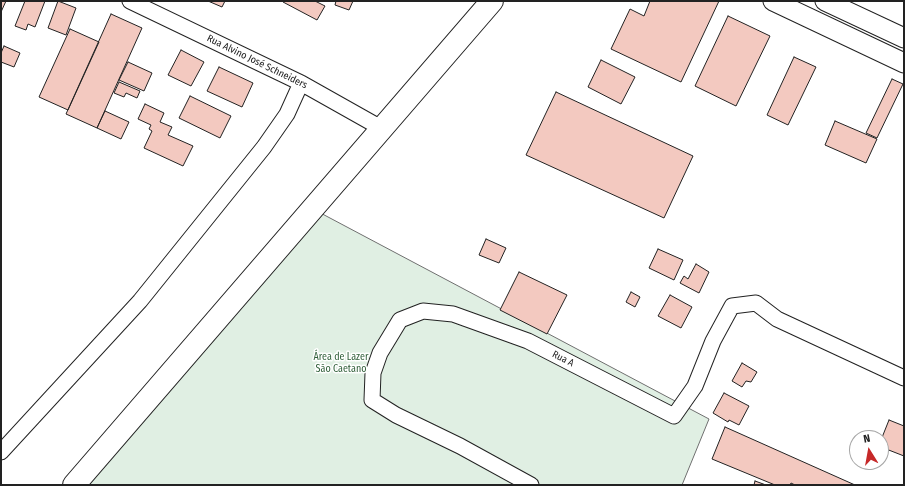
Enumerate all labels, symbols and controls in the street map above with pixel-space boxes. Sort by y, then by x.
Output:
street label: Rua Alvino José Schneiders [205,32,309,92]
street label: Rua A [550,348,576,370]
park label: Área de Lazer São Caetano [314,351,368,374]
north arrow [849,430,889,470]
text: N [862,432,871,446]

